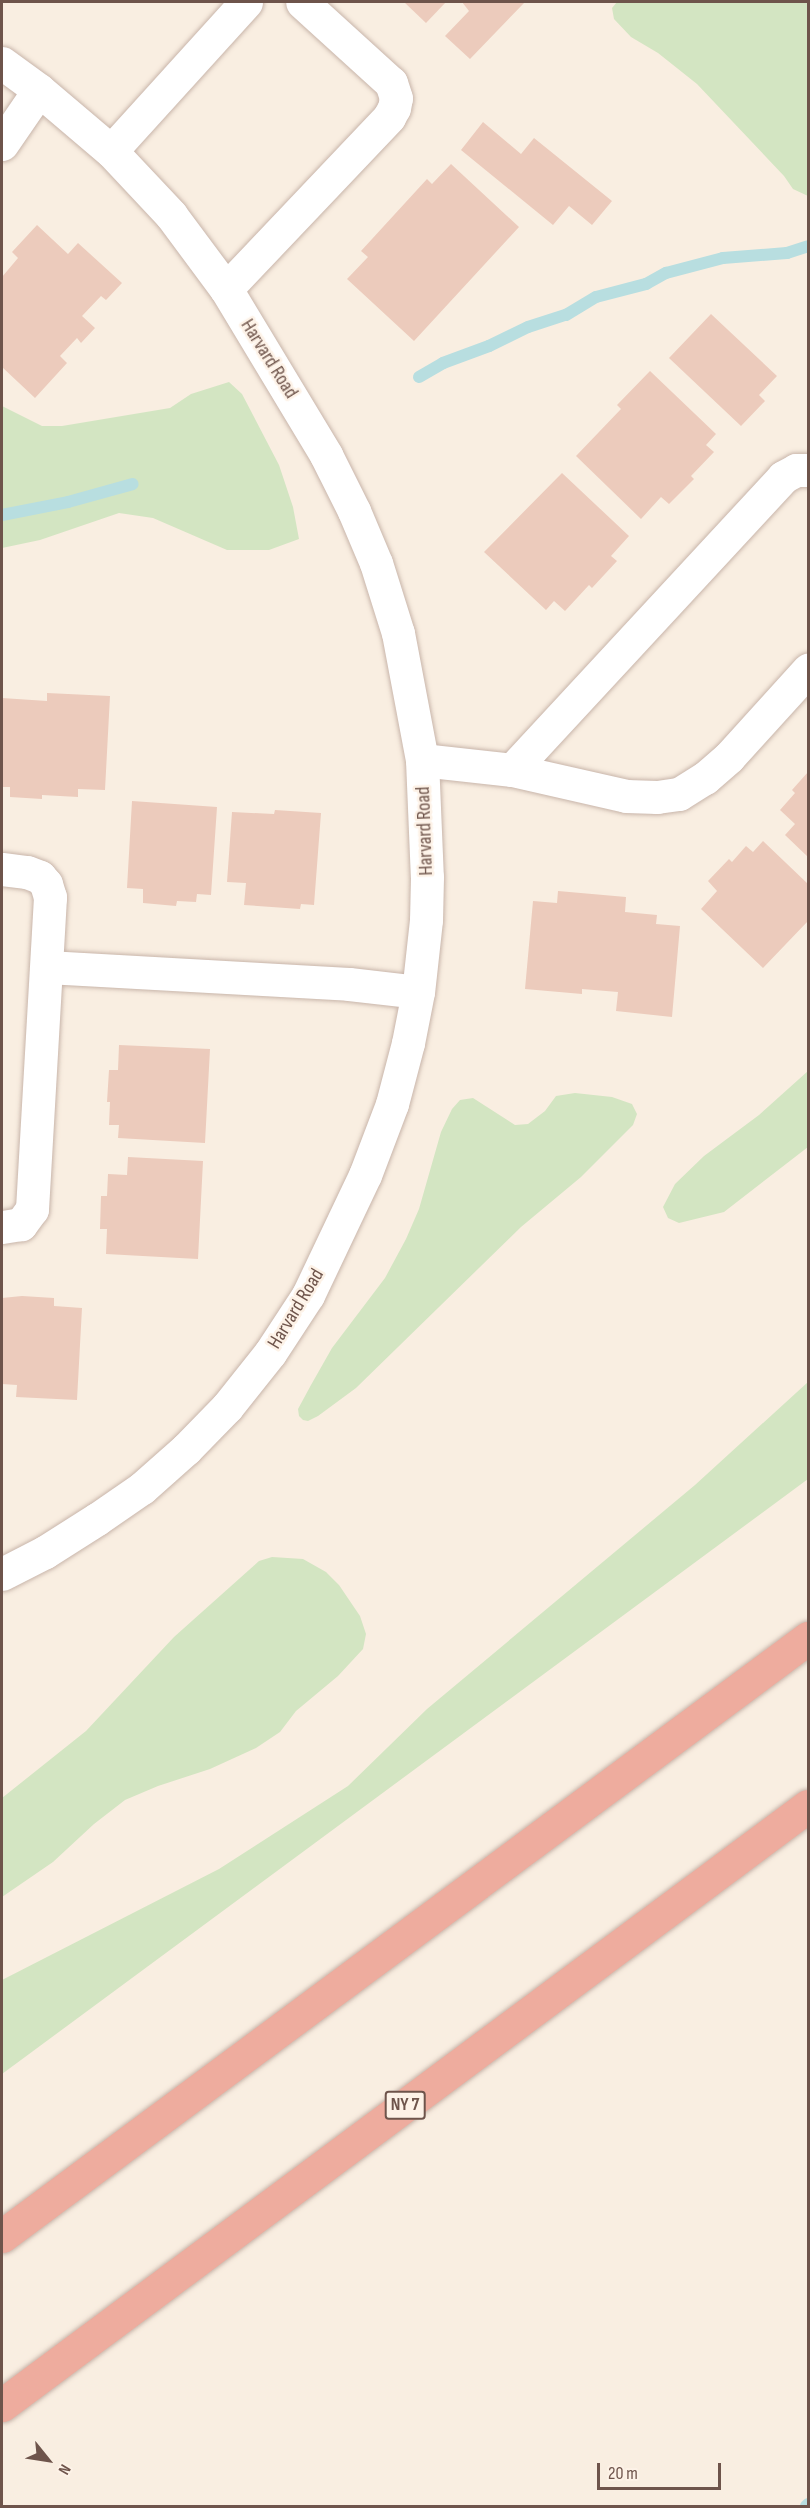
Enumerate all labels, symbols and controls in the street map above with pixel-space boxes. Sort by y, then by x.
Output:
street label: Harvard Road [235,315,303,403]
street label: Harvard Road [411,786,439,876]
street label: Harvard Road [263,1265,329,1353]
road number: NY 7 [384,2090,426,2120]
north arrow [18,2430,78,2490]
scale bar [600,2451,724,2489]
text: N [54,2461,74,2478]
text: 20 m [608,2463,638,2484]

